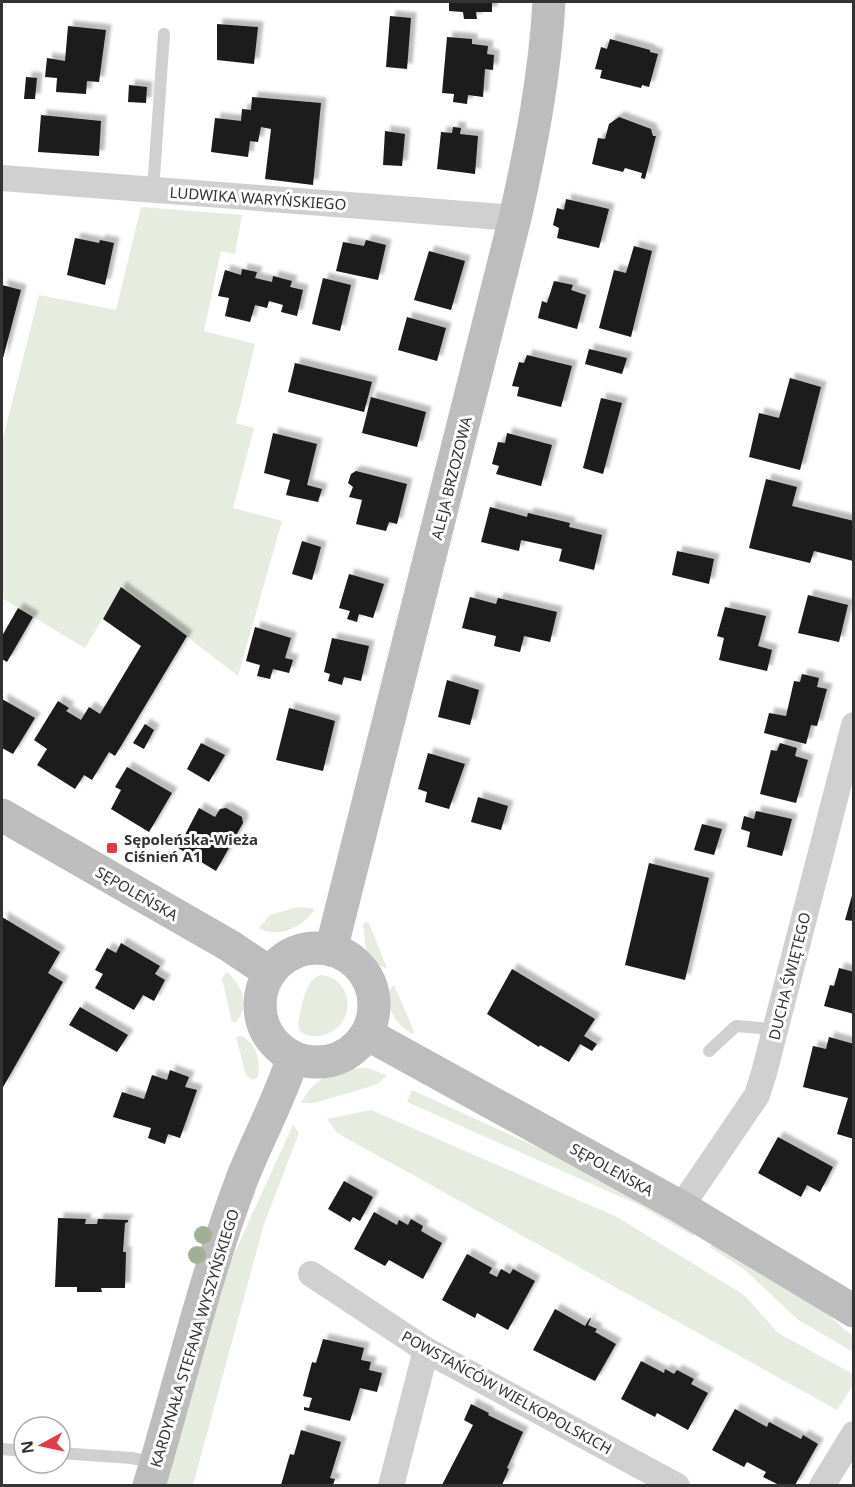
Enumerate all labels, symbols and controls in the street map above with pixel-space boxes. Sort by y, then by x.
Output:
street label: LUDWIKA WARYŃSKIEGO [169,182,347,214]
street label: ALEJA BRZOZOWA [426,414,476,542]
place label: Sępoleńska-Wieża Ciśnień A1 [124,829,258,866]
marker: Sępoleńska-Wieża Ciśnień A1 [105,841,119,855]
street label: SĘPOLEŃSKA [92,861,182,925]
street label: DUCHA ŚWIĘTEGO [763,910,815,1042]
street label: SĘPOLEŃSKA [567,1138,657,1200]
street label: KARDYNAŁA STEFANA WYSZYŃSKIEGO [145,1206,243,1470]
street label: POWSTAŃCÓW WIELKOPOLSKICH [398,1326,616,1458]
north arrow [12,1415,72,1475]
text: N [15,1439,39,1455]

